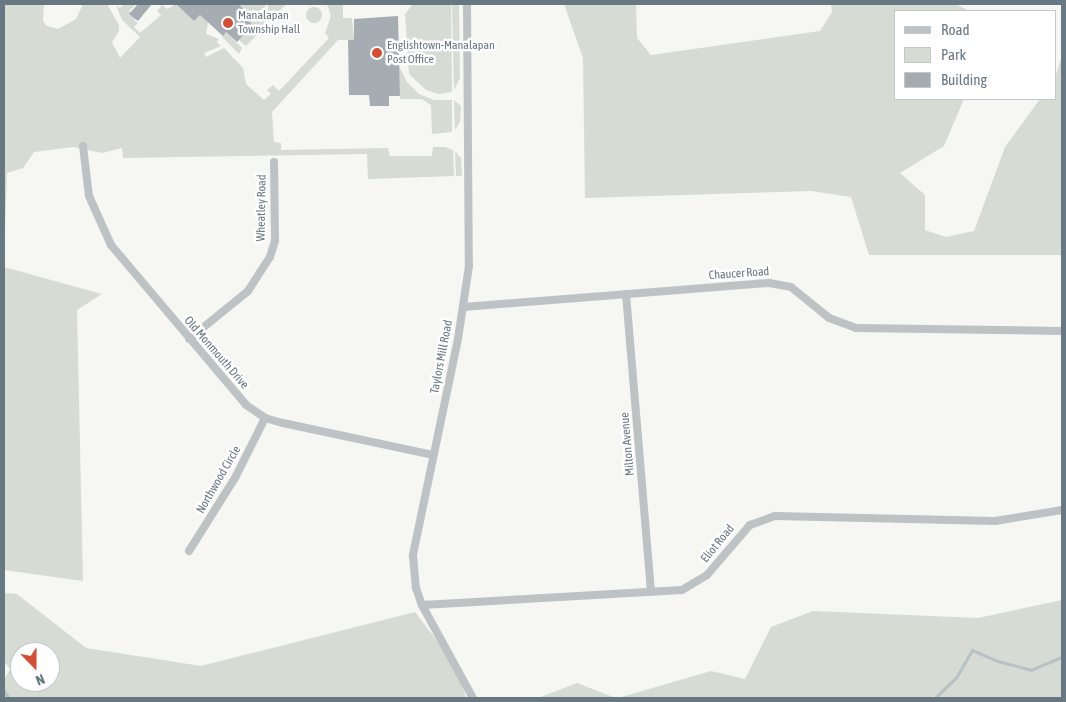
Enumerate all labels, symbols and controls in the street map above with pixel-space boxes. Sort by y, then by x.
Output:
place label: Manalapan Township Hall [238,9,300,37]
legend [894,10,1056,100]
marker: Manalapan Township Hall [222,17,234,29]
text: Road [941,21,970,38]
place label: Englishtown-Manalapan Post Office [387,39,495,67]
text: Park [941,46,966,63]
marker: Englishtown-Manalapan Post Office [371,47,383,59]
text: Building [941,71,987,88]
street label: Wheatley Road [254,174,270,242]
street label: Chaucer Road [708,265,770,283]
street label: Old Monmouth Drive [181,314,251,392]
street label: Taylors Mill Road [428,319,456,395]
street label: Milton Avenue [618,412,638,476]
street label: Northwood Circle [194,444,244,516]
street label: Eliot Road [698,522,738,566]
north arrow [10,642,60,692]
text: N [33,671,47,689]

